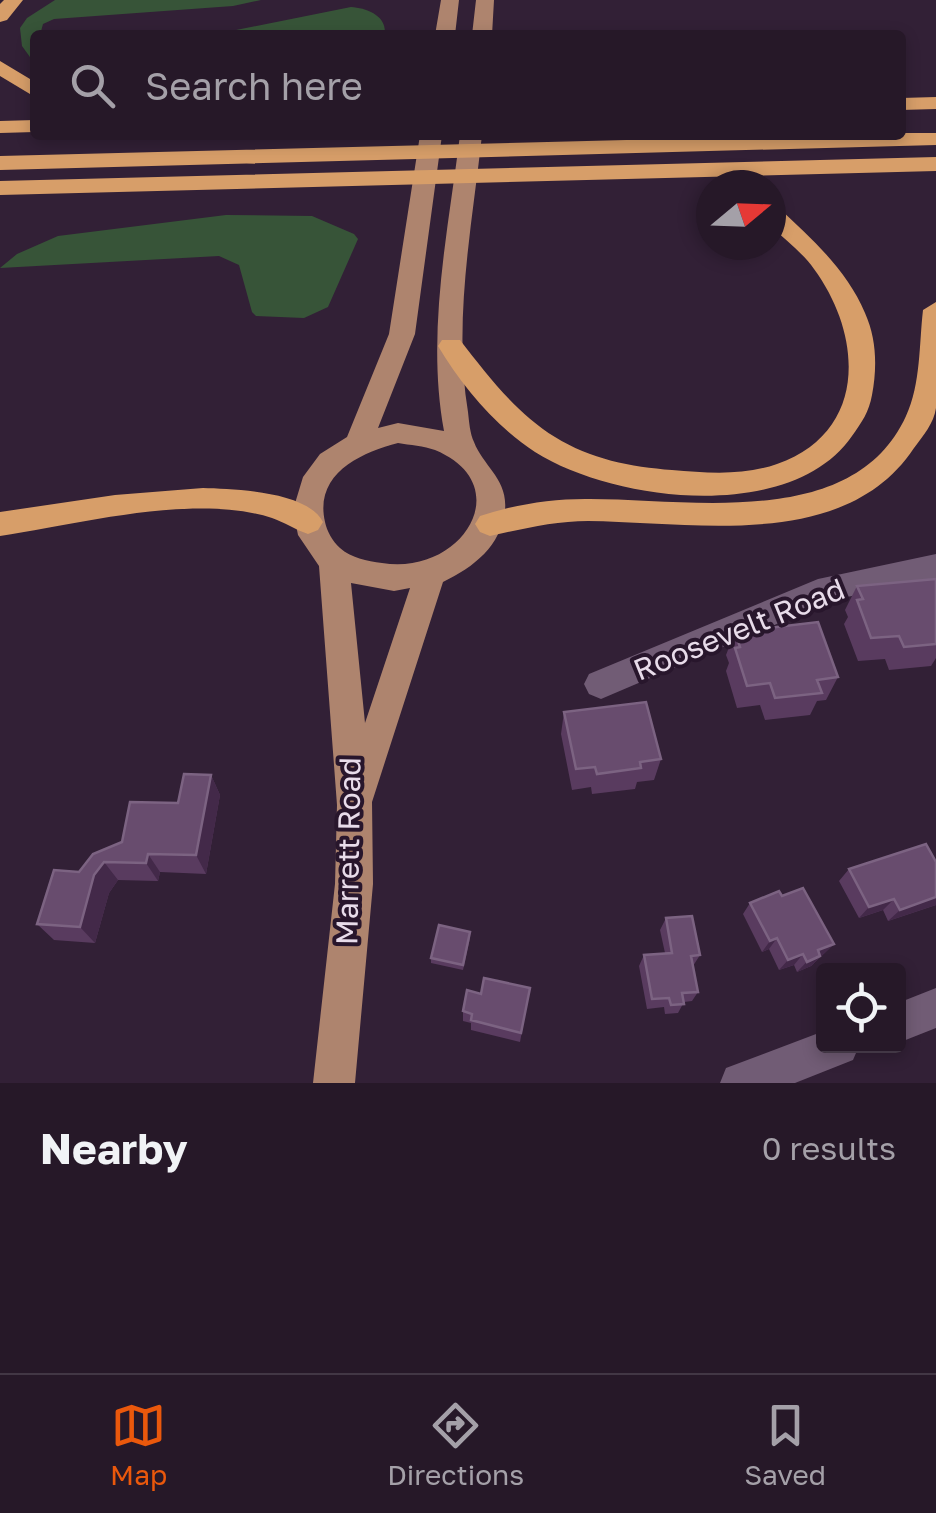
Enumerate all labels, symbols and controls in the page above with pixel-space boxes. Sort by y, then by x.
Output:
search box [30,30,906,140]
icon: search [65,58,120,113]
text: Search here [145,63,363,108]
north arrow [696,170,786,260]
street label: Roosevelt Road [628,570,850,688]
street label: Marrett Road [328,757,368,945]
map controls [816,963,906,1053]
button: locate [816,963,906,1053]
text: Nearby [40,1123,188,1173]
text: 0 results [762,1129,896,1167]
tab: Map [110,1398,167,1491]
tab: Directions [387,1398,524,1491]
tab: Saved [744,1398,826,1491]

